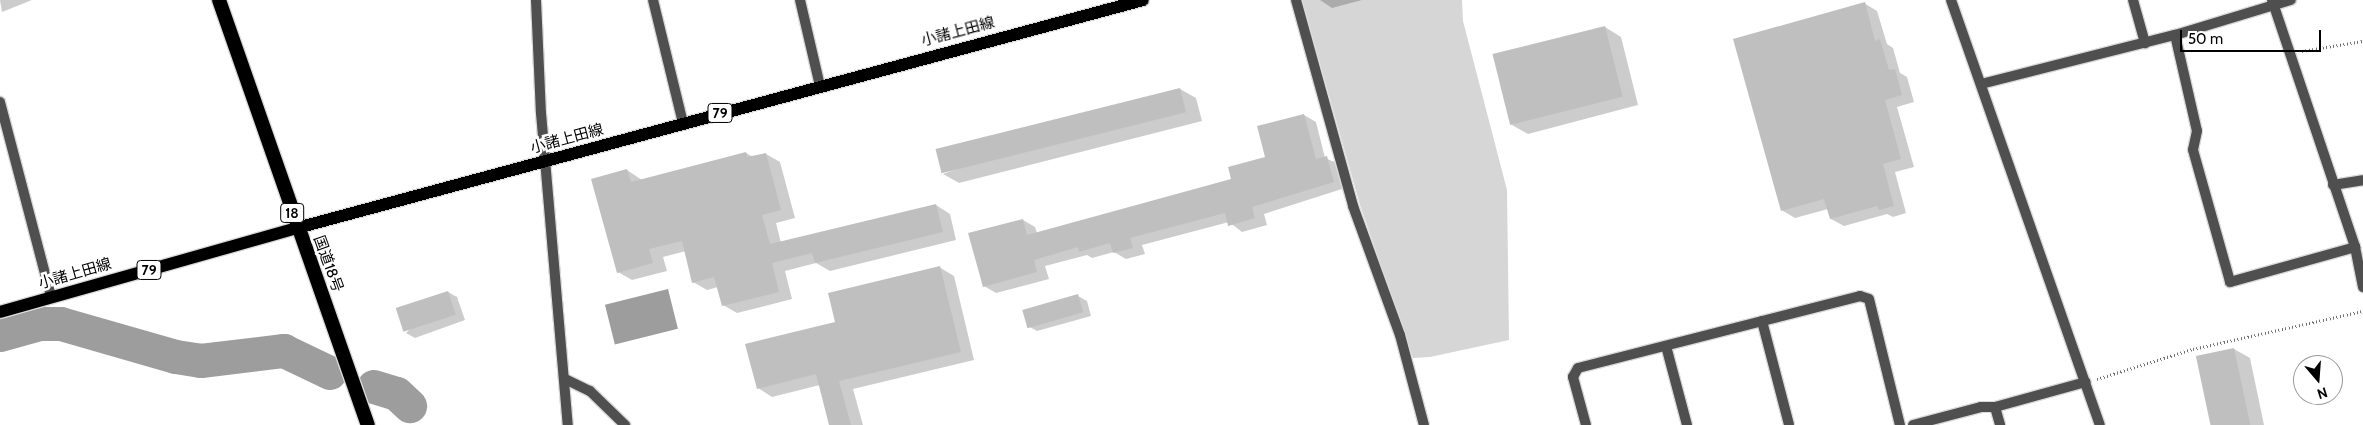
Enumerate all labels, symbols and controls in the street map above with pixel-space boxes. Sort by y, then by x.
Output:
street label: 小諸上田線 [919,14,997,50]
scale bar [2183,20,2324,52]
text: 50 m [2188,30,2223,48]
road number: 79 [706,102,734,125]
street label: 小諸上田線 [528,121,606,157]
road number: 18 [280,202,304,224]
street label: 国道18号 [309,233,347,295]
street label: 小諸上田線 [36,255,114,293]
road number: 79 [135,258,163,282]
north arrow [2293,355,2343,405]
text: N [2315,383,2330,403]

